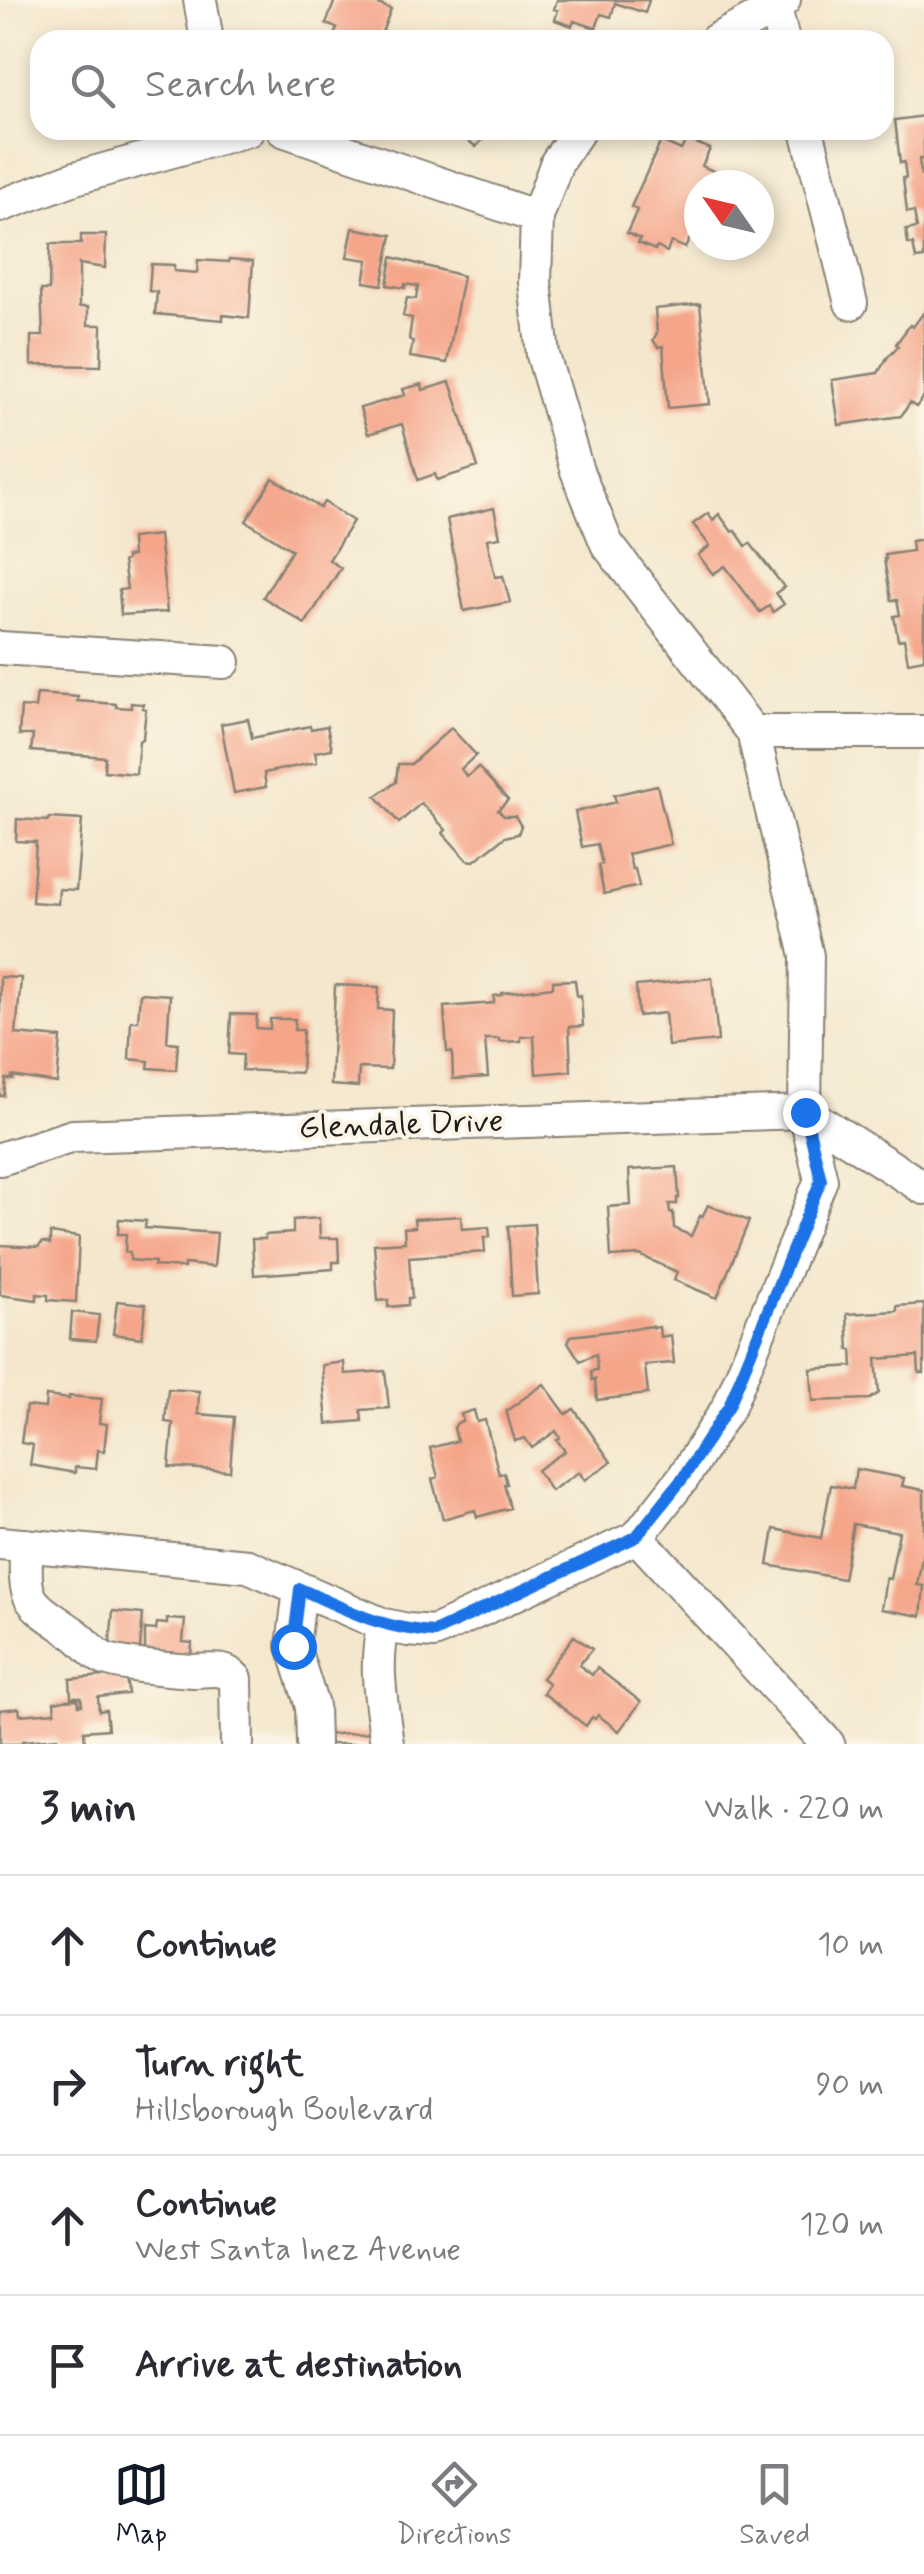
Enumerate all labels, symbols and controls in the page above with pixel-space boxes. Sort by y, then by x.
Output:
search box [30,30,894,140]
icon: search [65,58,120,113]
text: Search here [145,61,336,110]
north arrow [684,170,774,260]
route end [783,1090,829,1136]
street label: Glendale Drive [298,1100,504,1150]
route start [271,1624,317,1670]
text: 3 min [40,1782,137,1837]
text: Walk · 220 m [704,1788,884,1830]
icon: ahead [40,1918,95,1973]
text: Continue [135,1921,277,1970]
text: 10 m [817,1924,884,1966]
text: Turn right [135,2040,304,2089]
icon: right [40,2058,95,2113]
text: 90 m [816,2064,884,2106]
text: Hillsborough Boulevard [135,2089,433,2131]
text: Continue [135,2180,277,2229]
icon: ahead [40,2198,95,2253]
text: 120 m [799,2204,884,2246]
text: West Santa Inez Avenue [135,2229,461,2271]
icon: arrive [40,2338,95,2393]
text: Arrive at destination [135,2341,462,2390]
tab: Map [114,2457,169,2554]
tab: Directions [397,2457,512,2554]
tab: Saved [739,2457,810,2554]

